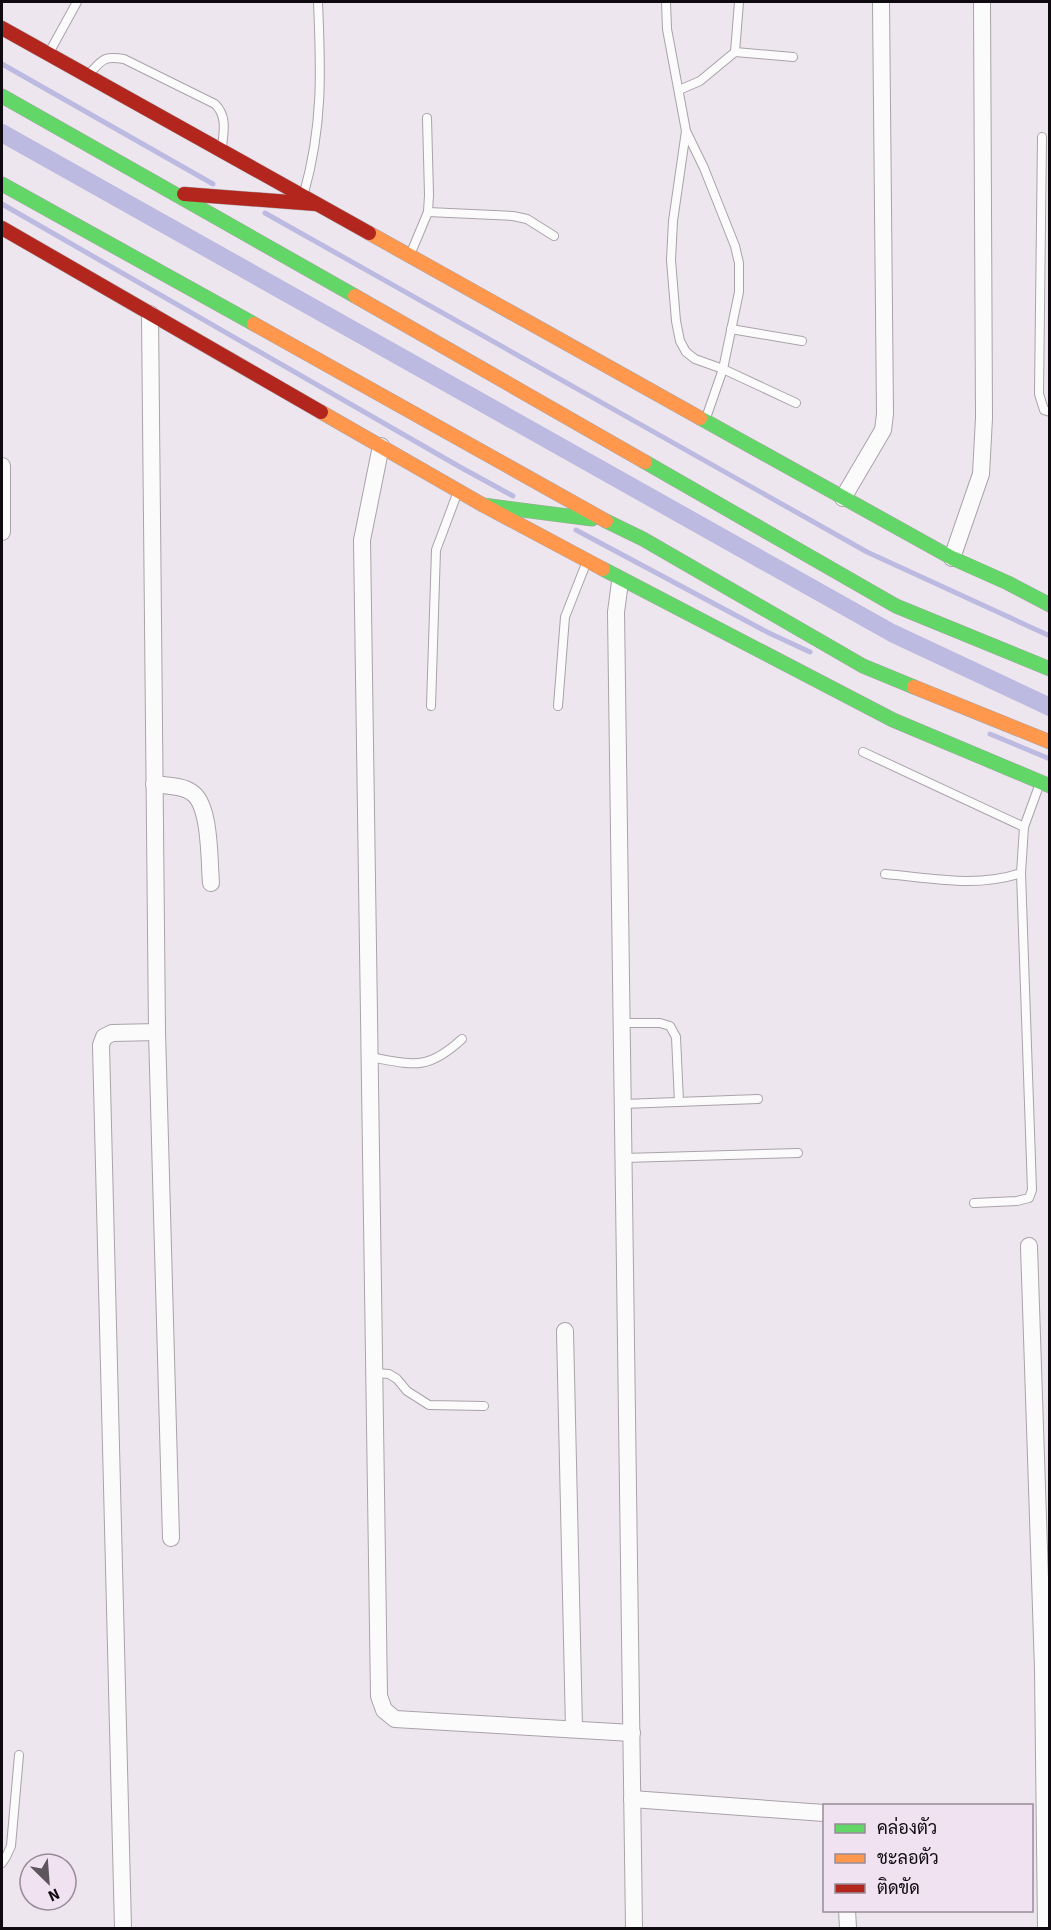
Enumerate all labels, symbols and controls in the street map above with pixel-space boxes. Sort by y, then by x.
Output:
legend [823,1804,1033,1912]
text: คล่องตัว [877,1816,937,1841]
text: ชะลอตัว [877,1846,939,1871]
north arrow [18,1852,78,1912]
text: ติดขัด [877,1876,920,1901]
text: N [44,1882,63,1907]

